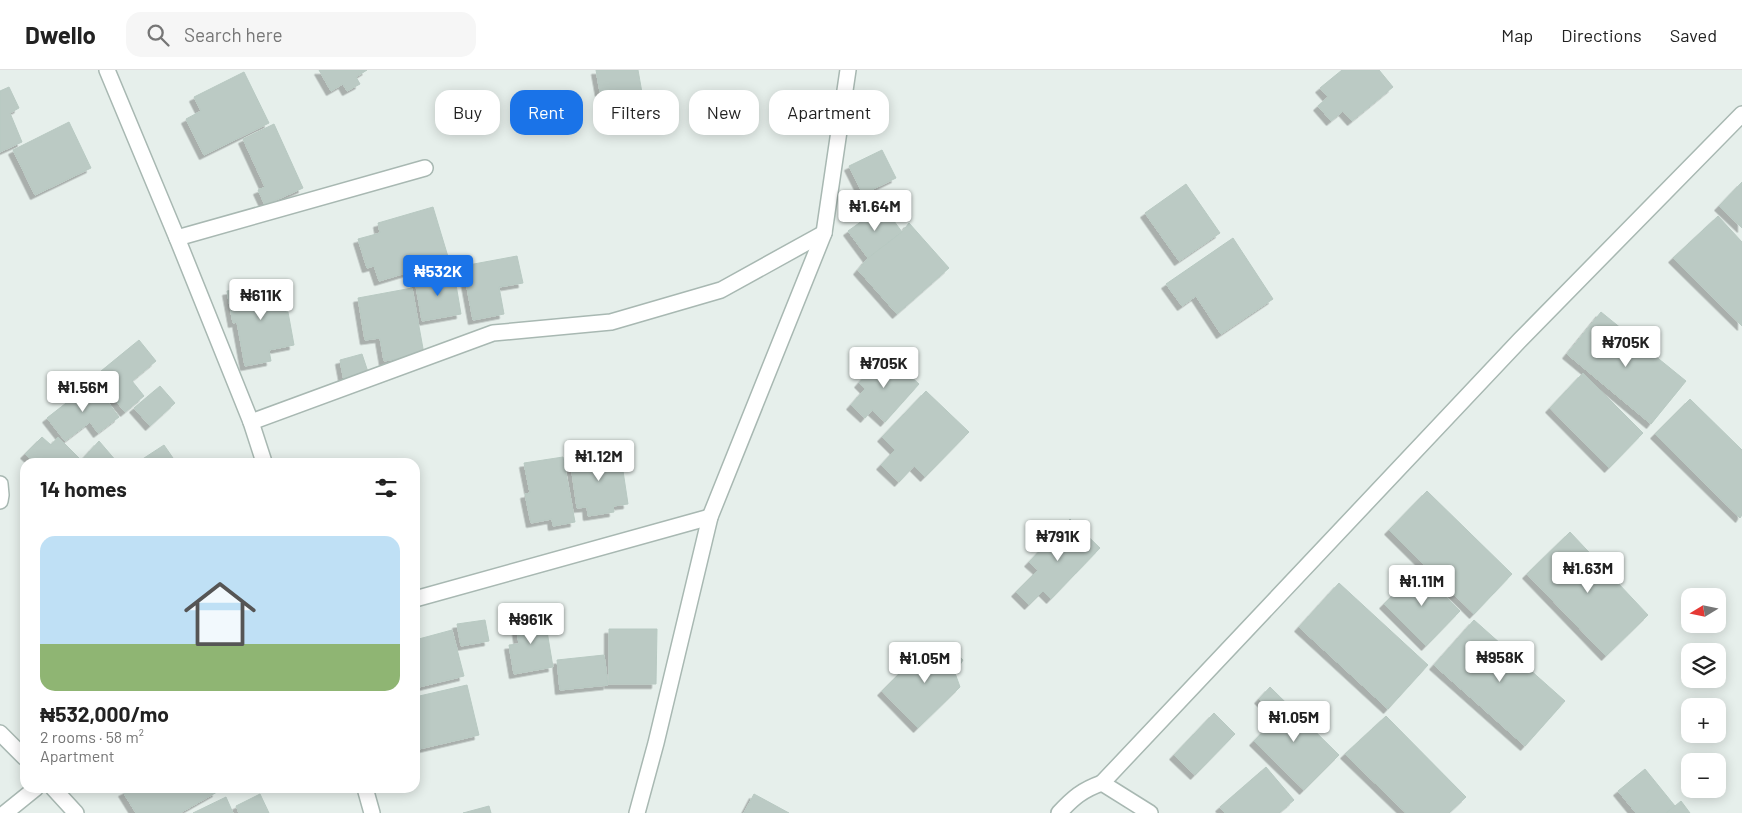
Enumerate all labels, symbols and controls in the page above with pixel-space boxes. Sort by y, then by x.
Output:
search box [126,12,476,57]
text: Dwello [25,20,96,49]
icon: search [144,21,172,49]
text: Search here [184,23,283,46]
text: Map [1501,24,1533,46]
text: Directions [1561,24,1642,46]
text: Saved [1670,24,1717,46]
chip: Buy [435,90,500,135]
chip: Rent [510,90,583,135]
chip: Filters [593,90,679,135]
chip: New [689,90,759,135]
chip: Apartment [769,90,889,135]
pin: ₦1.64M [834,190,916,232]
text: ₦1.64M [849,196,901,215]
pin: ₦532K [403,254,473,297]
text: ₦532K [414,261,462,280]
pin: ₦611K [226,278,296,321]
text: ₦611K [240,285,282,304]
pin: ₦705K [1591,326,1661,368]
text: ₦705K [1602,332,1650,351]
pin: ₦705K [849,346,919,389]
text: ₦705K [860,353,908,372]
pin: ₦1.56M [42,370,124,413]
text: ₦1.56M [58,377,108,396]
pin: ₦1.12M [558,440,640,482]
text: ₦1.12M [575,446,623,465]
icon: filters [372,474,400,502]
text: 14 homes [40,476,127,501]
pin: ₦791K [1023,520,1093,562]
text: ₦791K [1036,526,1080,545]
pin: ₦1.63M [1547,552,1629,594]
text: ₦1.63M [1563,558,1613,577]
pin: ₦1.11M [1381,564,1463,607]
icon: home [175,569,265,659]
text: ₦1.11M [1400,571,1444,590]
north arrow [1681,588,1726,632]
map controls [1681,588,1726,798]
pin: ₦961K [496,602,566,645]
text: ₦961K [509,609,553,628]
pin: ₦958K [1465,640,1535,683]
pin: ₦1.05M [884,642,966,684]
button: layers [1681,643,1726,688]
text: ₦958K [1476,647,1524,666]
text: ₦1.05M [900,648,950,667]
button: + [1681,698,1726,743]
pin: ₦1.05M [1253,700,1335,743]
text: ₦532,000/mo [40,701,169,726]
text: ₦1.05M [1269,707,1319,726]
text: 2 rooms · 58 m² [40,727,144,746]
text: Apartment [40,746,115,765]
button: − [1681,753,1726,798]

